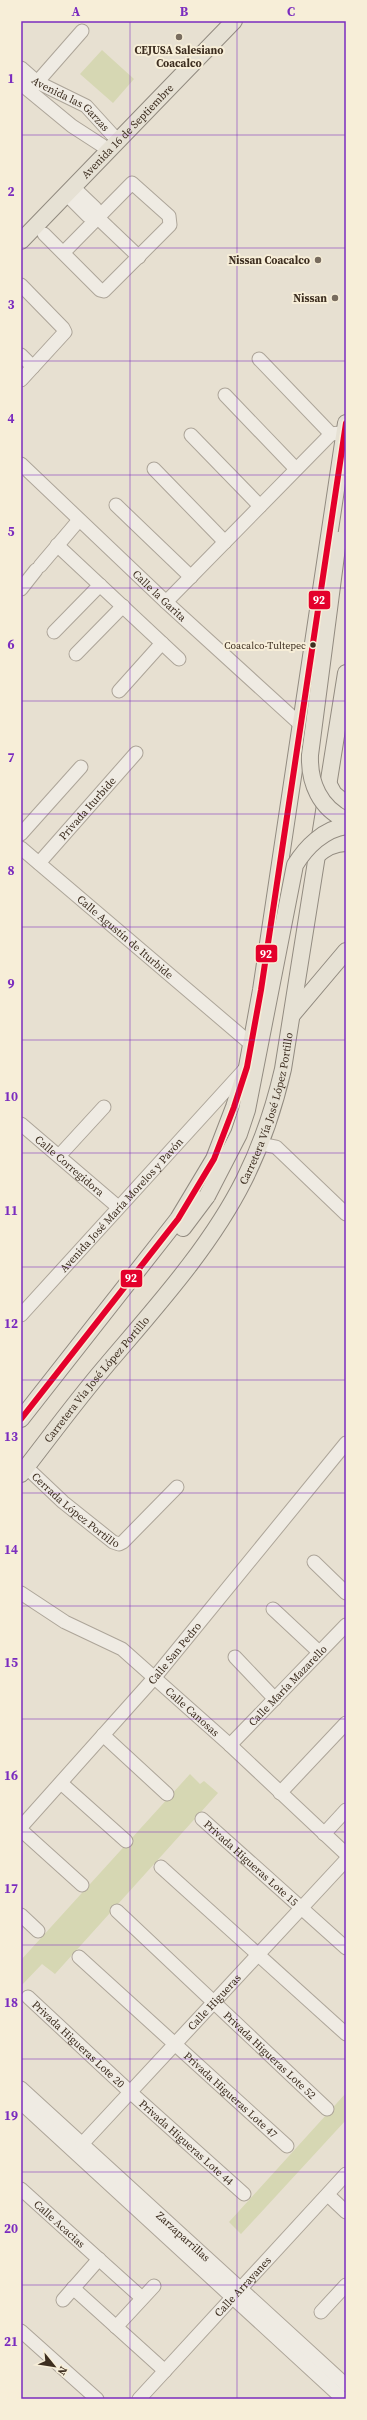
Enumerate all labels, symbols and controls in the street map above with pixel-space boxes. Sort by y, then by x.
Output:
text: A [72,3,81,20]
text: B [180,3,189,20]
text: C [287,3,295,20]
marker: CEJUSA Salesiano Coacalco [174,32,184,42]
place label: CEJUSA Salesiano Coacalco [134,43,224,71]
text: 1 [7,70,15,87]
street label: Avenida las Garzas [28,73,113,135]
street label: Avenida 16 de Septiembre [78,80,177,182]
text: 2 [7,183,15,200]
place label: Nissan Coacalco [228,253,310,268]
marker: Nissan Coacalco [313,255,323,265]
place label: Nissan [293,291,327,306]
marker: Nissan [330,293,340,303]
text: 3 [7,296,15,313]
text: 4 [7,410,15,427]
text: 5 [7,523,15,540]
street label: Calle la Garita [129,567,190,625]
line badge: 92 [308,590,331,610]
text: 92 [313,593,325,608]
text: 6 [7,636,15,653]
place label: Coacalco-Tultepec [224,639,306,652]
marker: Coacalco-Tultepec [308,640,318,650]
text: 7 [7,749,15,766]
street label: Privada Iturbide [55,773,119,843]
text: 8 [7,862,15,879]
street label: Calle Agustín de Iturbide [74,892,177,982]
line badge: 92 [255,944,278,963]
text: 92 [260,947,272,962]
text: 9 [7,975,15,992]
street label: Carretera Vía José López Portillo [235,1031,296,1187]
text: 10 [4,1088,18,1105]
street label: Calle Corregidora [32,1132,108,1200]
street label: Avenida José María Morelos y Pavón [56,1134,187,1275]
text: 11 [4,1202,18,1219]
line badge: 92 [120,1269,143,1288]
text: 92 [125,1271,137,1286]
street label: Carretera Vía José López Portillo [40,1313,153,1446]
text: 12 [4,1315,18,1332]
text: 13 [4,1428,18,1445]
street label: Cerrada López Portillo [29,1469,121,1551]
text: 14 [4,1541,18,1558]
street label: Calle San Pedro [144,1619,205,1688]
street label: Calle María Mazarello [245,1642,330,1729]
text: 15 [4,1654,18,1671]
street label: Calle Canosas [162,1684,223,1740]
text: 16 [4,1767,18,1784]
street label: Privada Higueras Lote 15 [201,1817,302,1910]
text: 17 [4,1880,18,1897]
street label: Calle Higueras [184,1970,244,2033]
text: 18 [4,1994,18,2011]
street label: Privada Higueras Lote 20 [29,1997,129,2091]
street label: Privada Higueras Lote 52 [220,2008,320,2103]
street label: Privada Higueras Lote 47 [181,2048,281,2142]
street label: Privada Higueras Lote 44 [136,2096,237,2189]
text: 19 [4,2107,18,2124]
street label: Calle Acacias [31,2197,89,2251]
street label: Zarzaparrillas [153,2208,214,2265]
text: 20 [4,2220,18,2237]
street label: Calle Arrayanes [211,2253,274,2320]
text: 21 [4,2333,18,2350]
north arrow [34,2346,74,2386]
text: N [54,2364,71,2378]

